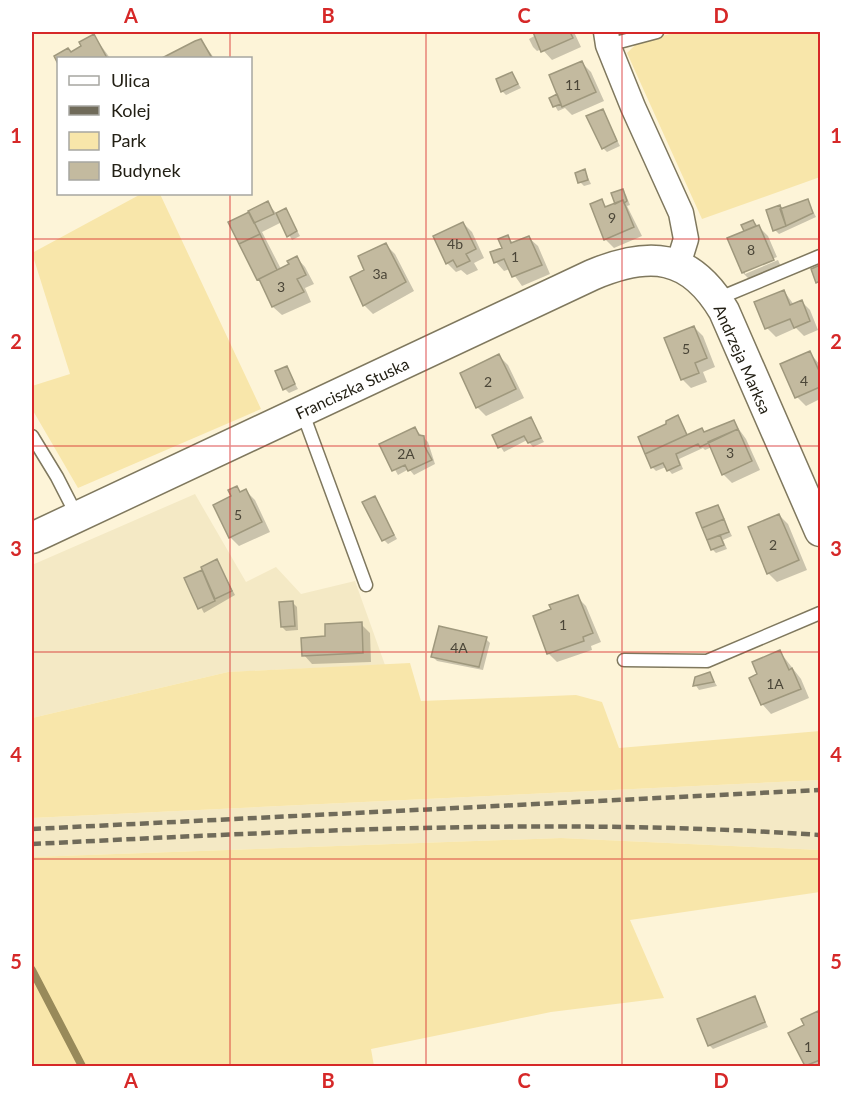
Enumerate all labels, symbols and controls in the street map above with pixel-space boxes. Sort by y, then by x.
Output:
text: A [123,3,138,27]
text: B [321,3,335,27]
text: C [517,3,531,27]
text: D [713,3,729,27]
legend [57,57,252,195]
text: Ulica [111,69,150,91]
house number: 11 [565,76,581,93]
text: Kolej [111,99,151,121]
text: 1 [10,123,22,147]
text: 1 [830,123,842,147]
text: Park [111,129,147,151]
text: Budynek [111,159,181,181]
house number: 9 [608,209,616,226]
house number: 4b [447,235,463,252]
house number: 8 [747,241,755,258]
house number: 1 [511,248,519,265]
house number: 3a [372,265,388,282]
house number: 3 [277,278,285,295]
street label: Andrzeja Marksa [710,302,776,416]
text: 2 [10,329,22,353]
text: 2 [830,329,842,353]
house number: 5 [682,340,690,357]
street label: Franciszka Stuska [292,353,412,423]
house number: 4 [800,372,808,389]
house number: 2 [484,373,492,390]
house number: 3 [726,444,734,461]
house number: 2A [397,445,415,462]
house number: 5 [234,506,242,523]
text: 3 [10,536,22,560]
house number: 2 [769,536,777,553]
text: 3 [830,536,842,560]
house number: 1 [559,616,567,633]
house number: 4A [450,639,468,656]
house number: 1A [766,675,784,692]
text: 4 [10,742,22,766]
text: 4 [830,742,842,766]
text: 5 [10,949,22,973]
text: 5 [830,949,842,973]
house number: 1 [804,1038,812,1055]
text: A [123,1068,138,1092]
text: B [321,1068,335,1092]
text: C [517,1068,531,1092]
text: D [713,1068,729,1092]

